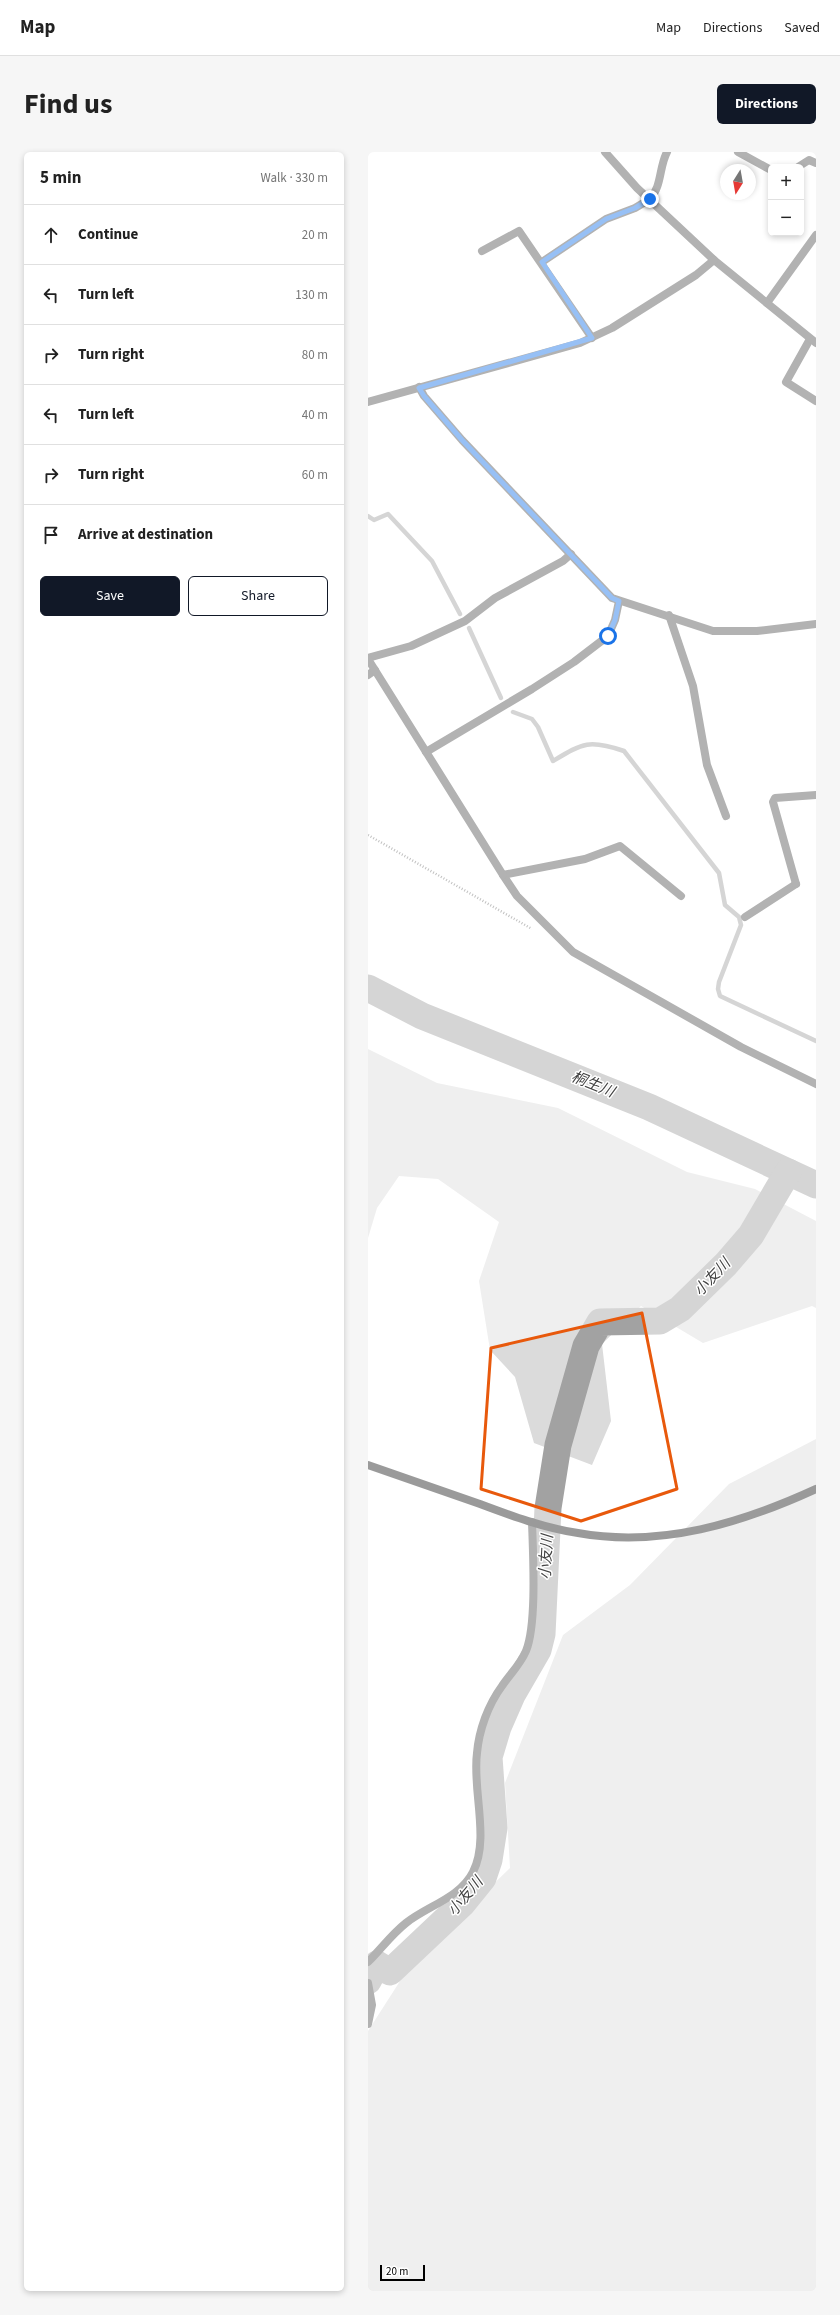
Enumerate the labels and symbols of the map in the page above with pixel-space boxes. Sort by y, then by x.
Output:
north arrow [720,164,756,200]
route end [641,190,659,208]
route start [599,627,617,645]
water label: 桐生川 [568,1066,619,1103]
water label: 小友川 [689,1252,737,1301]
water label: 小友川 [535,1532,558,1580]
water label: 小友川 [443,1871,489,1920]
scale bar [380,2263,425,2282]

